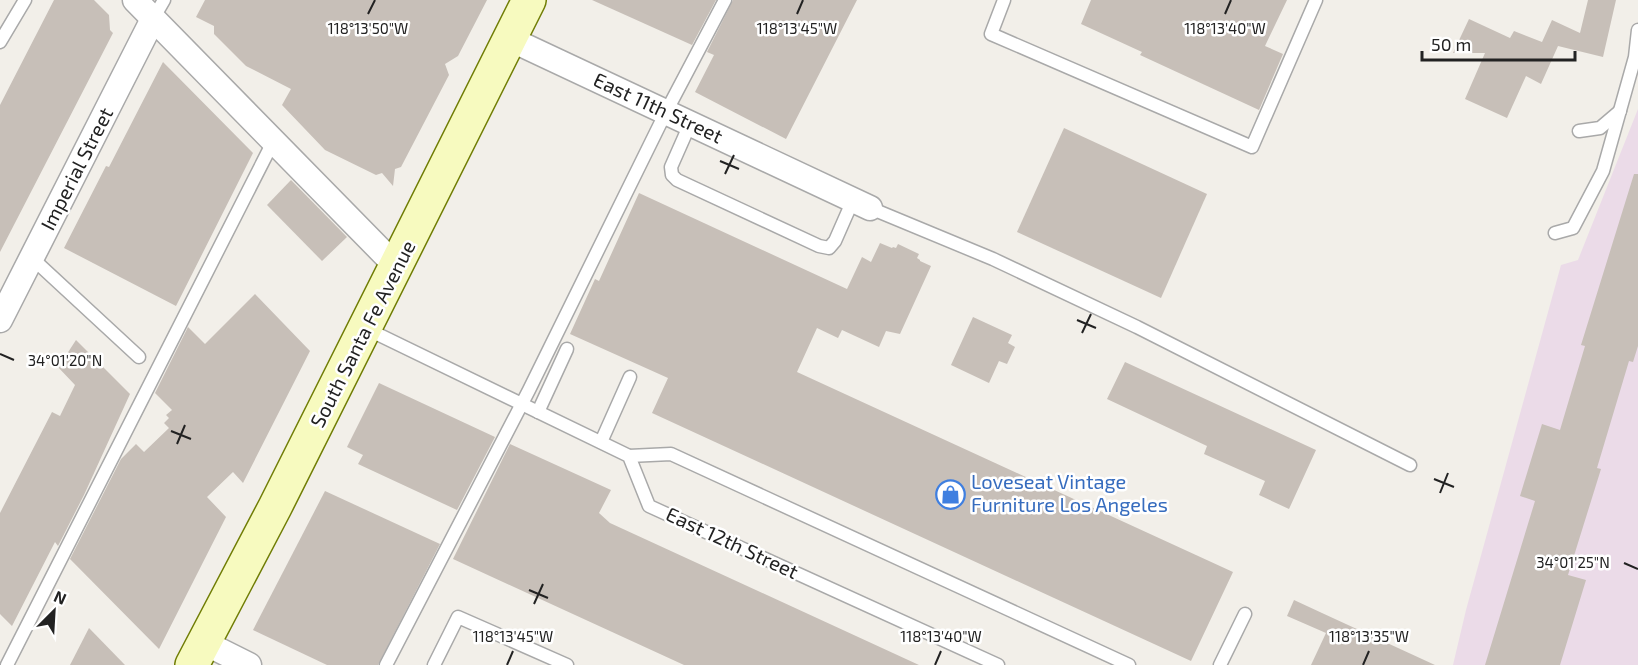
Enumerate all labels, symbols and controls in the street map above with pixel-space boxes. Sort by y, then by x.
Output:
text: 118°13'50"W [328,19,408,37]
text: 118°13'45"W [757,19,837,37]
text: 118°13'40"W [1184,19,1266,37]
scale bar [1422,24,1575,62]
text: 50 m [1431,33,1471,55]
street label: East 11th Street [590,67,727,148]
street label: Imperial Street [35,103,118,234]
street label: South Santa Fe Avenue [304,236,420,431]
text: 34°01'20"N [28,351,102,369]
place label: Loveseat Vintage Furniture Los Angeles [971,469,1168,516]
shop icon: Loveseat Vintage Furniture Los Angeles [934,478,966,510]
street label: East 12th Street [663,501,803,583]
text: 34°01'25"N [1536,553,1610,571]
north arrow [24,581,84,641]
text: N [51,586,69,608]
text: 118°13'45"W [473,627,553,645]
text: 118°13'40"W [900,627,982,645]
text: 118°13'35"W [1329,627,1409,645]

